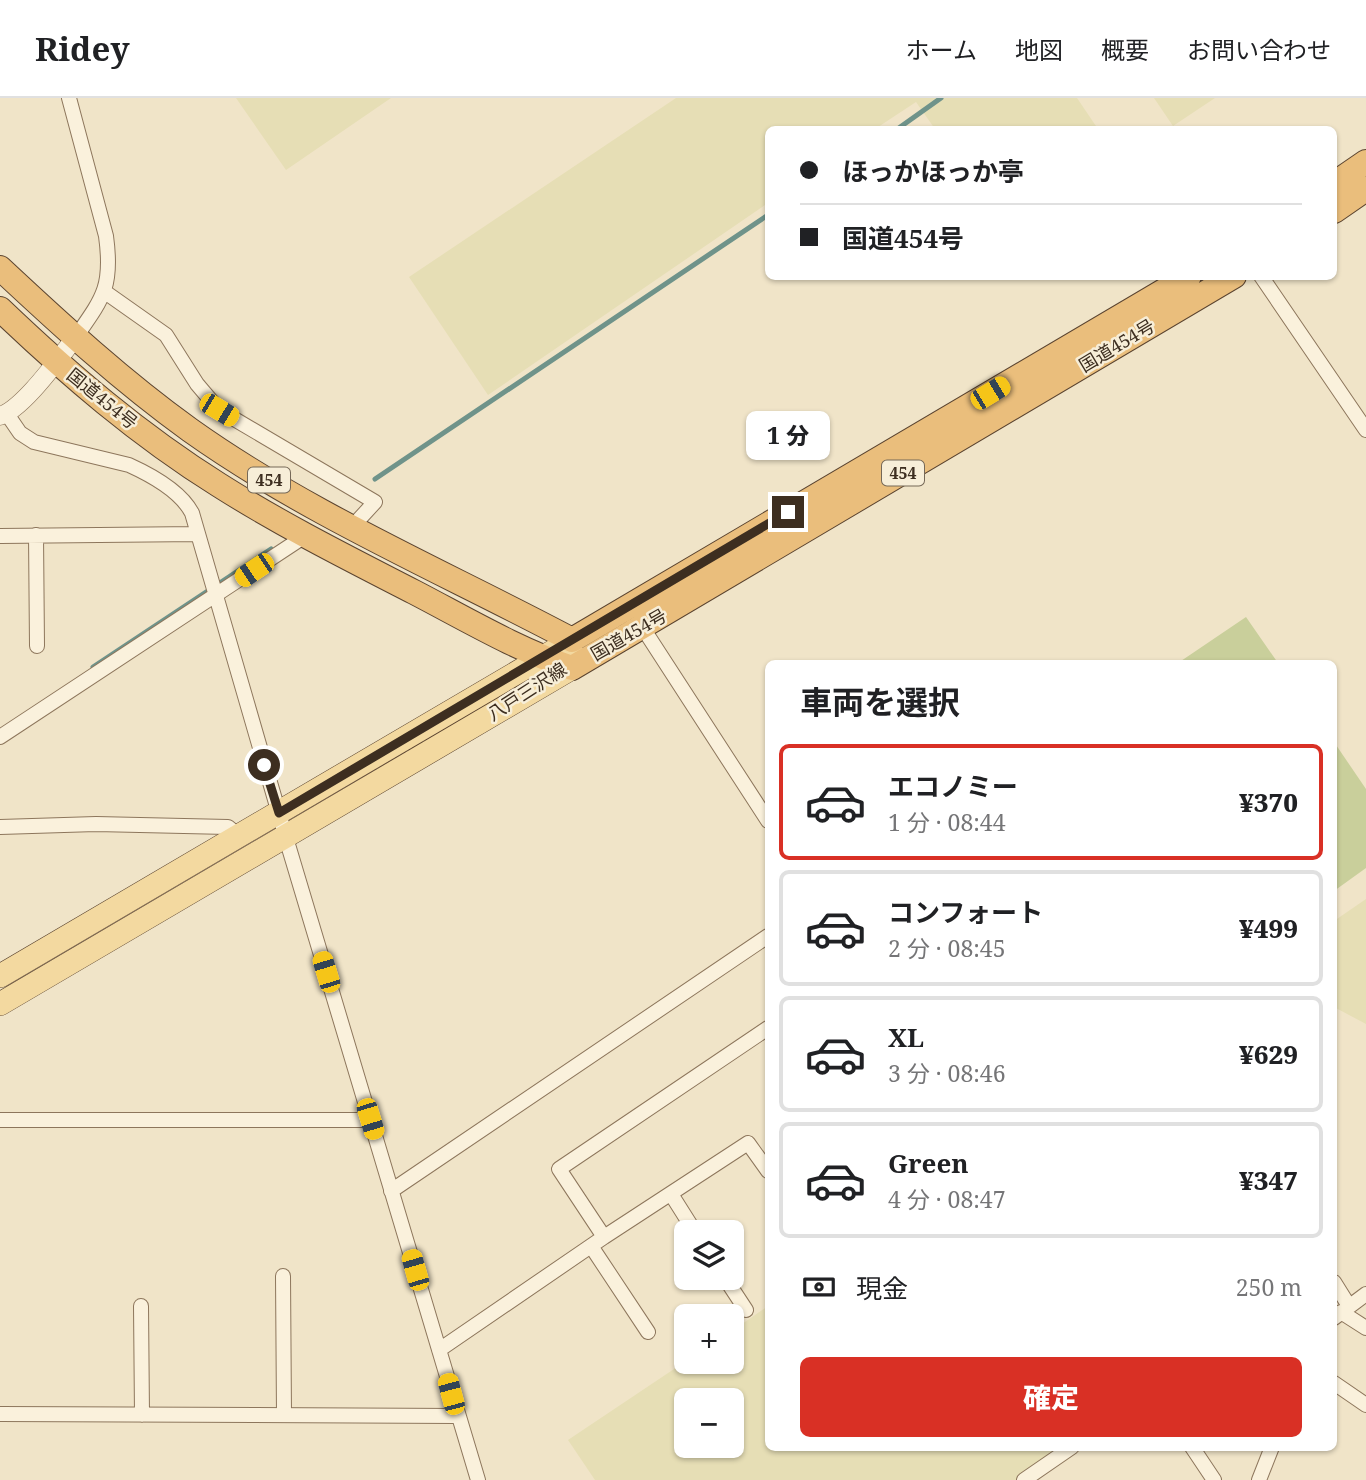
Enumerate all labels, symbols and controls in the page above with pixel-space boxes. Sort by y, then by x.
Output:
text: Ridey [35,26,130,71]
text: ホーム [906,33,977,66]
text: 地図 [1015,33,1063,66]
text: 概要 [1101,33,1149,66]
text: お問い合わせ [1187,33,1331,66]
text: ほっかほっか亭 [842,153,1024,189]
text: 国道454号 [842,220,964,256]
street label: 国道454号 [1074,313,1159,377]
street label: 国道454号 [62,362,143,434]
car [967,373,1014,413]
car [196,390,243,430]
callout: 1 分 [746,410,830,460]
text: 1 分 [767,419,809,451]
road number: 454 [882,460,924,486]
road number: 454 [248,468,290,492]
route end [772,496,804,528]
car [231,550,278,590]
street label: 国道454号 [586,603,671,666]
street label: 八戸三沢線 [482,657,571,726]
text: 車両を選択 [800,680,960,723]
route start [248,749,280,781]
text: エコノミー [888,768,1018,804]
icon: car [804,771,867,834]
text: ¥370 [1239,784,1298,820]
text: 1 分 · 08:44 [888,806,1006,838]
text: コンフォート [888,894,1043,930]
icon: car [804,897,867,960]
text: ¥499 [1239,910,1298,946]
text: 2 分 · 08:45 [888,932,1006,964]
car [310,949,343,995]
text: XL [888,1019,924,1055]
icon: car [804,1023,867,1086]
text: ¥629 [1239,1036,1298,1072]
text: 3 分 · 08:46 [888,1057,1006,1089]
car [354,1096,387,1142]
text: Green [888,1145,969,1181]
icon: car [804,1149,867,1212]
text: ¥347 [1239,1162,1298,1198]
text: 4 分 · 08:47 [888,1183,1006,1215]
map controls [674,1220,744,1458]
button: layers [674,1220,744,1290]
car [400,1247,431,1293]
icon: cash [800,1268,838,1306]
text: 現金 [856,1270,908,1306]
text: 250 m [1236,1271,1302,1303]
button: + [674,1304,744,1374]
button: 確定 [800,1357,1302,1437]
car [436,1371,467,1417]
button: − [674,1388,744,1458]

